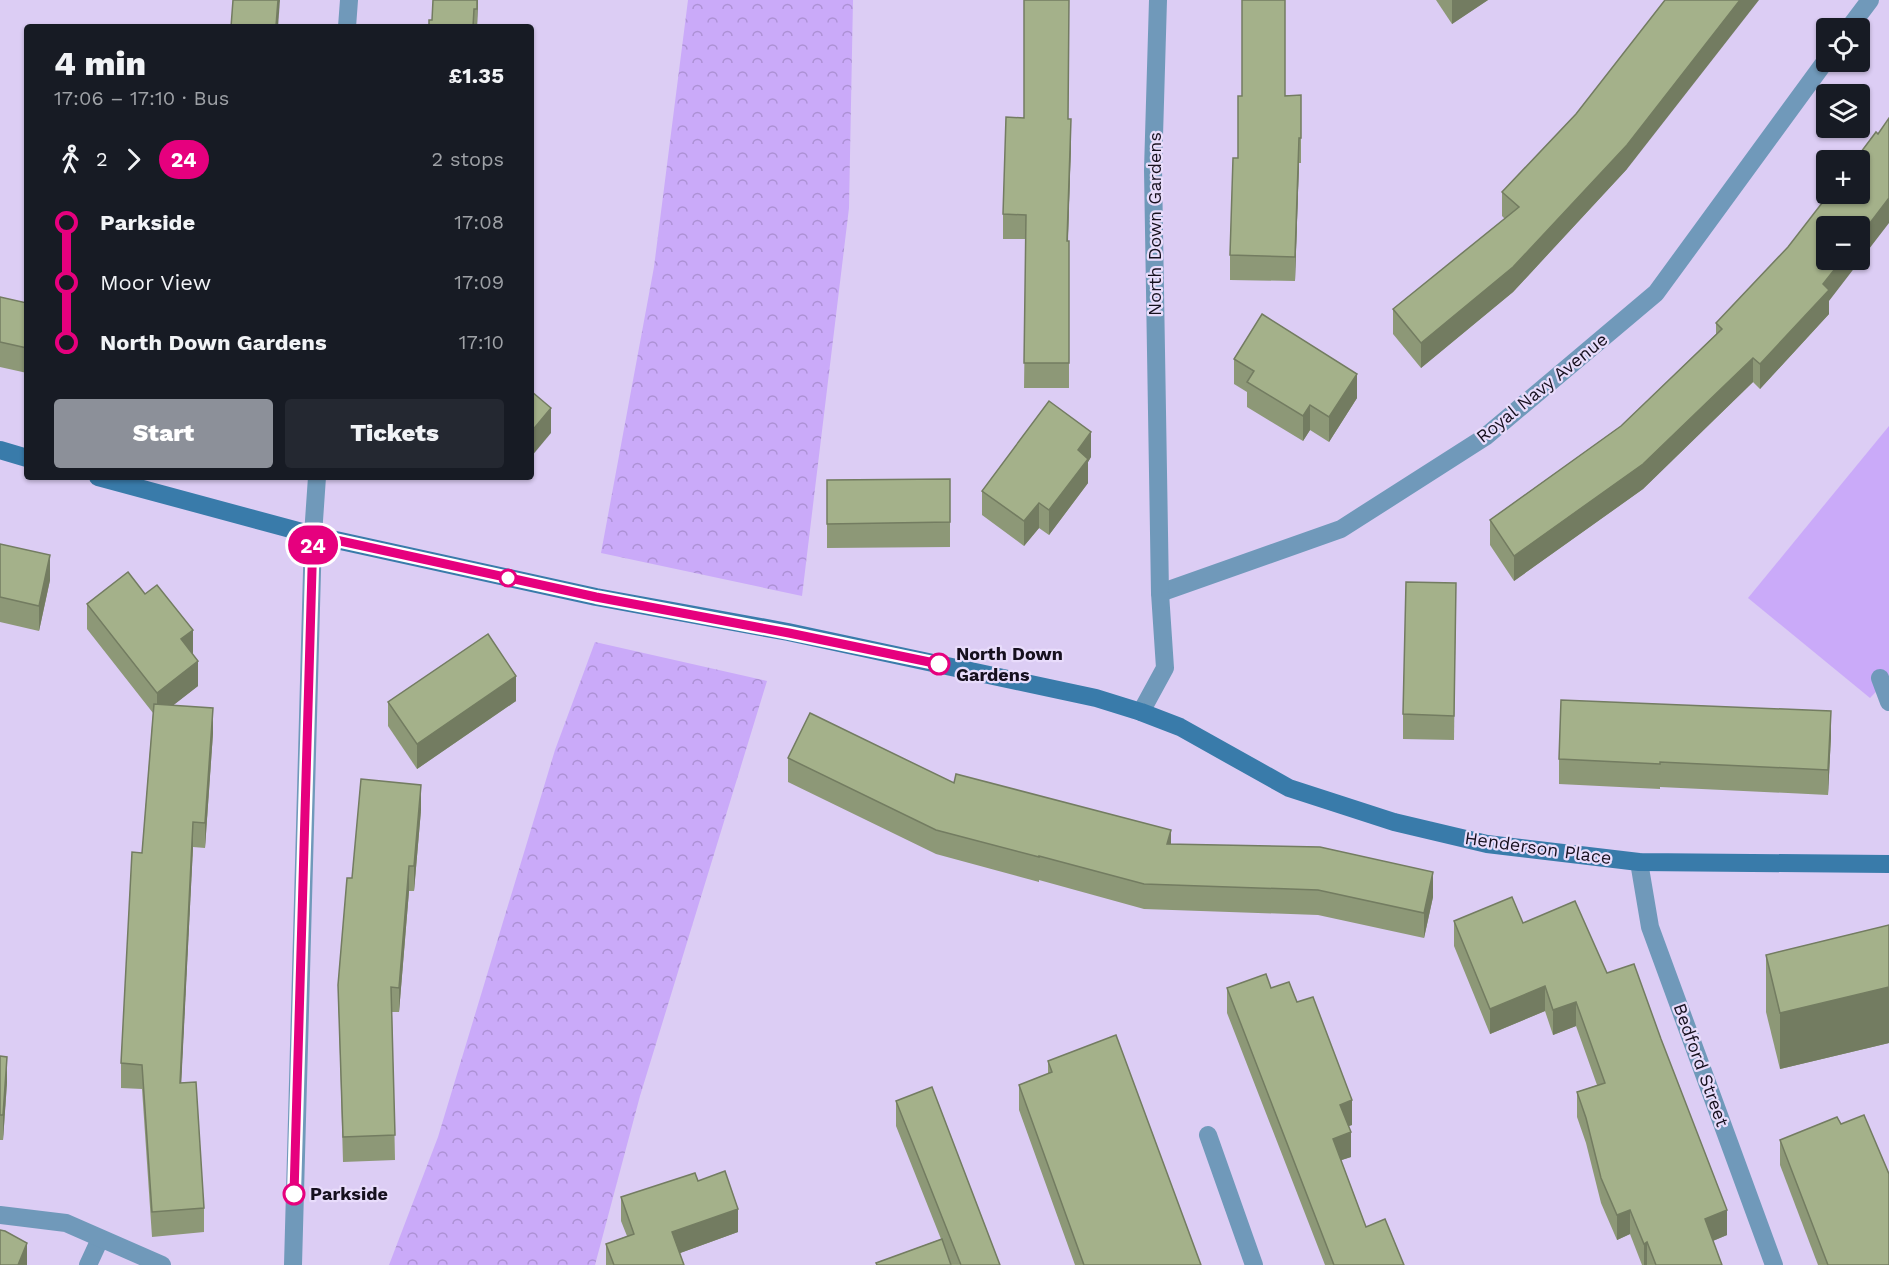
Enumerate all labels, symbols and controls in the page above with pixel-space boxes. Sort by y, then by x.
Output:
map controls [1816,18,1870,270]
button: locate [1816,18,1870,72]
text: 4 min [54,44,146,83]
text: £1.35 [449,63,504,88]
button: layers [1816,84,1870,138]
text: 17:06 – 17:10 · Bus [54,86,229,110]
street label: North Down Gardens [1144,132,1165,316]
icon: walk [54,143,87,176]
icon: forward [117,143,150,176]
text: 2 [96,147,108,171]
text: 24 [171,147,197,172]
text: 2 stops [432,147,504,171]
button: + [1816,150,1870,204]
text: Parkside [100,210,195,235]
text: 17:08 [454,210,504,234]
button: − [1816,216,1870,270]
text: Moor View [100,270,211,295]
text: 17:09 [454,270,504,294]
street label: Royal Navy Avenue [1472,328,1612,447]
text: North Down Gardens [100,330,327,355]
text: 17:10 [459,330,504,354]
button: Start [54,399,273,468]
button: Tickets [285,399,504,468]
line badge: 24 [286,526,340,564]
text: 24 [300,533,326,558]
unlabelled marker [499,569,517,587]
place label: North Down Gardens [956,643,1063,685]
marker: North Down Gardens [928,653,950,675]
street label: Henderson Place [1463,827,1613,868]
street label: Bedford Street [1669,1000,1734,1130]
marker: Parkside [283,1183,305,1205]
place label: Parkside [310,1183,388,1204]

